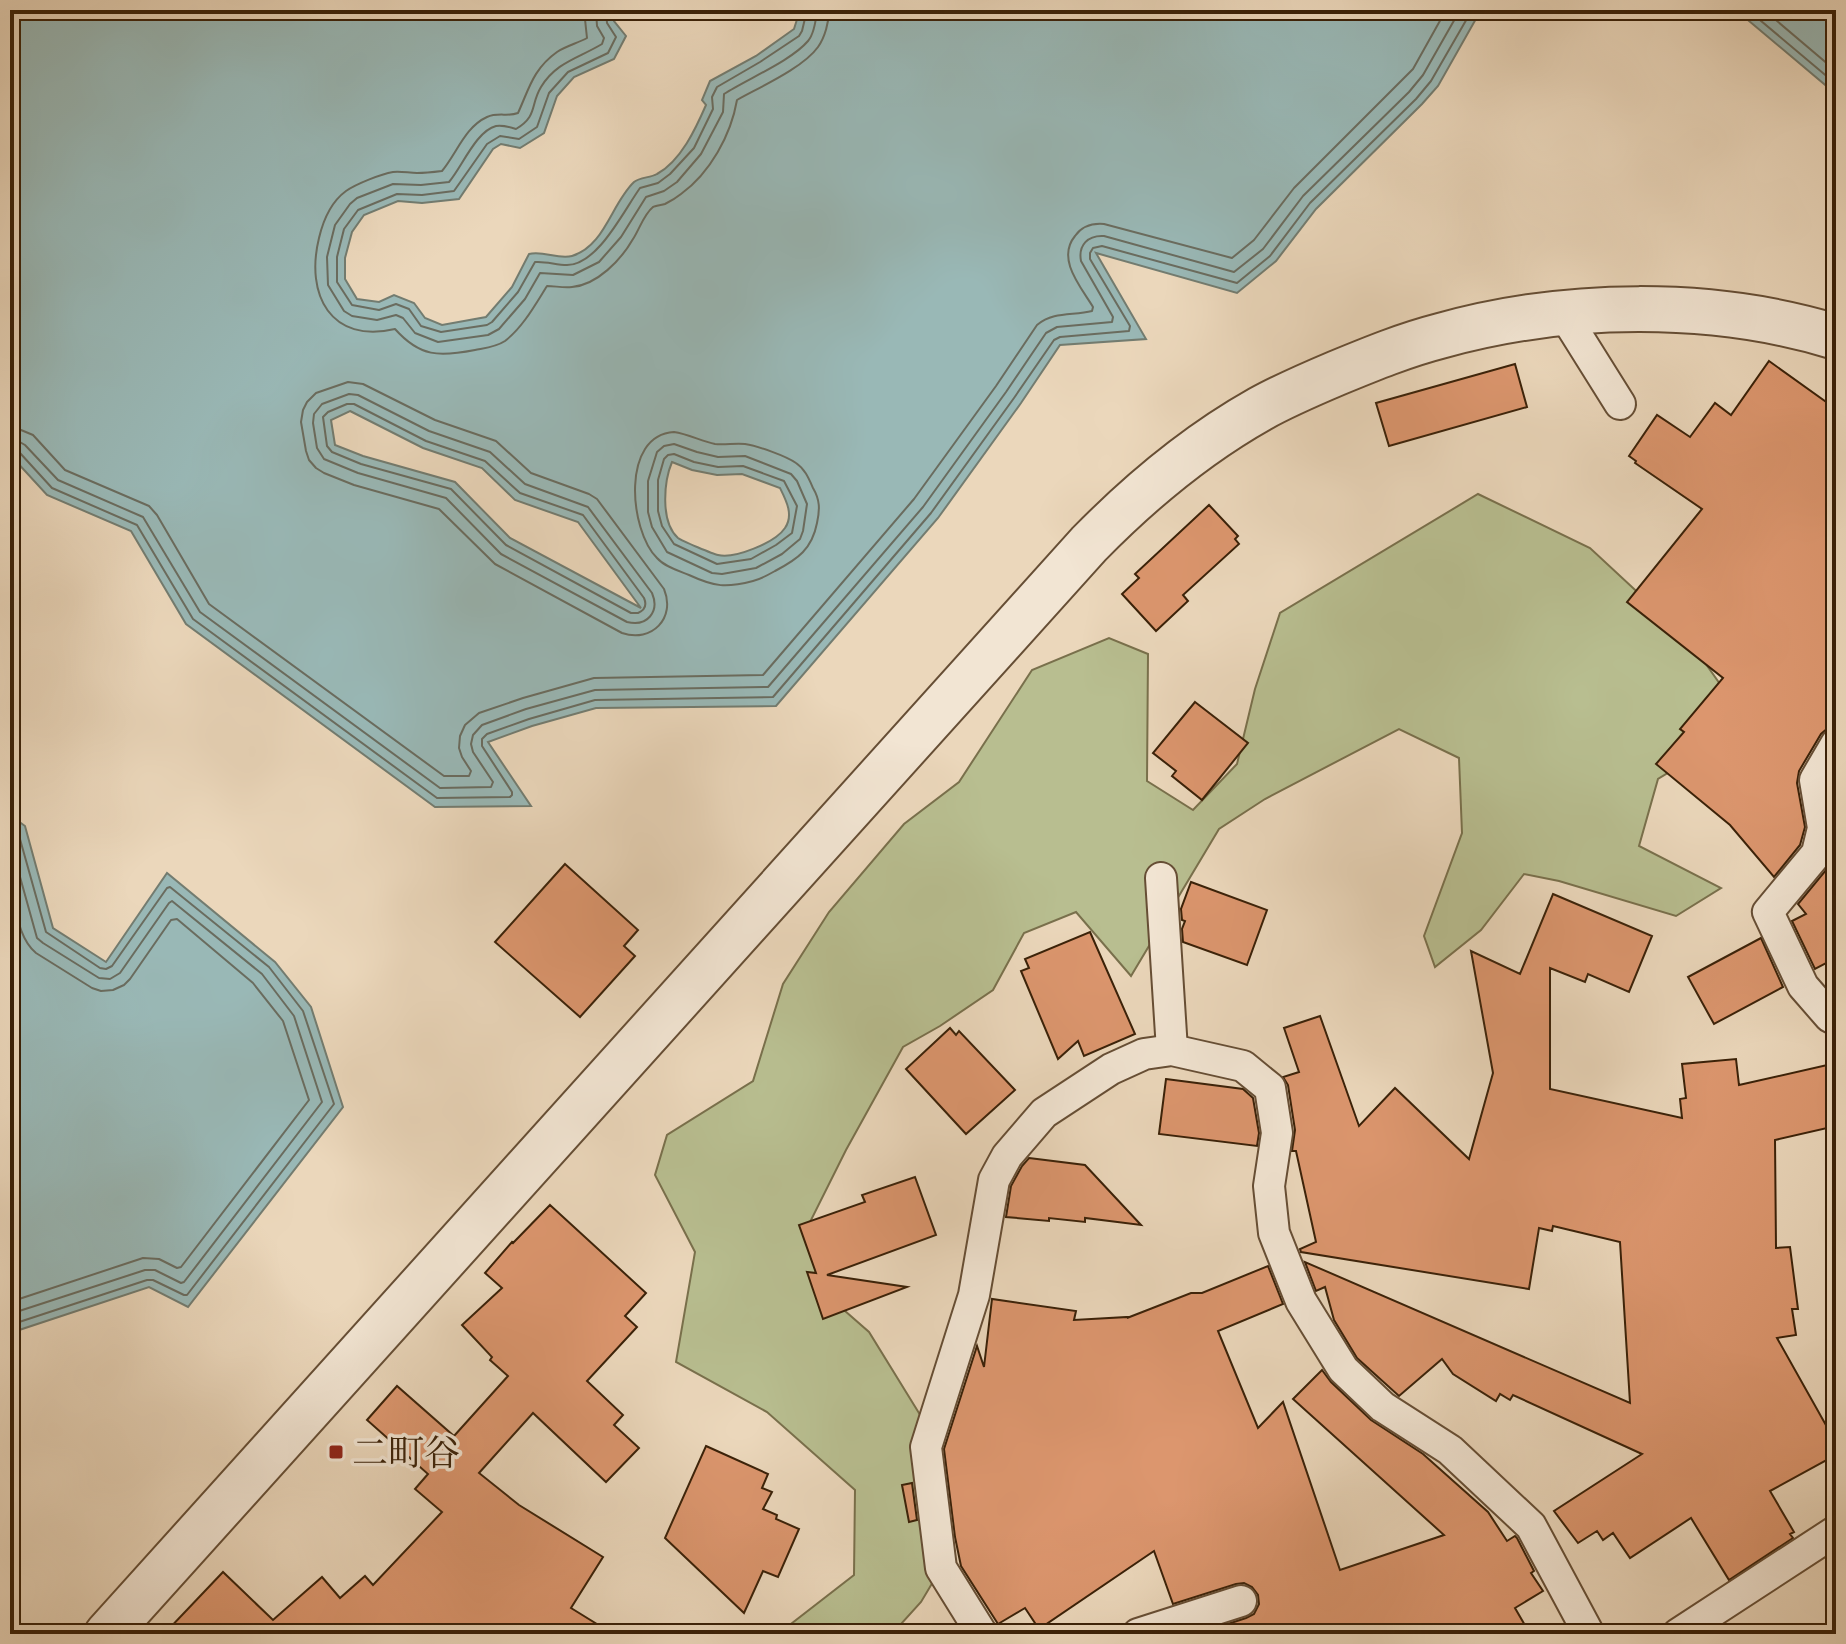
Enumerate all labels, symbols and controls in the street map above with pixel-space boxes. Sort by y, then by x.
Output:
place label: 二町谷 [352,1429,460,1476]
marker: 二町谷 [327,1443,345,1461]

